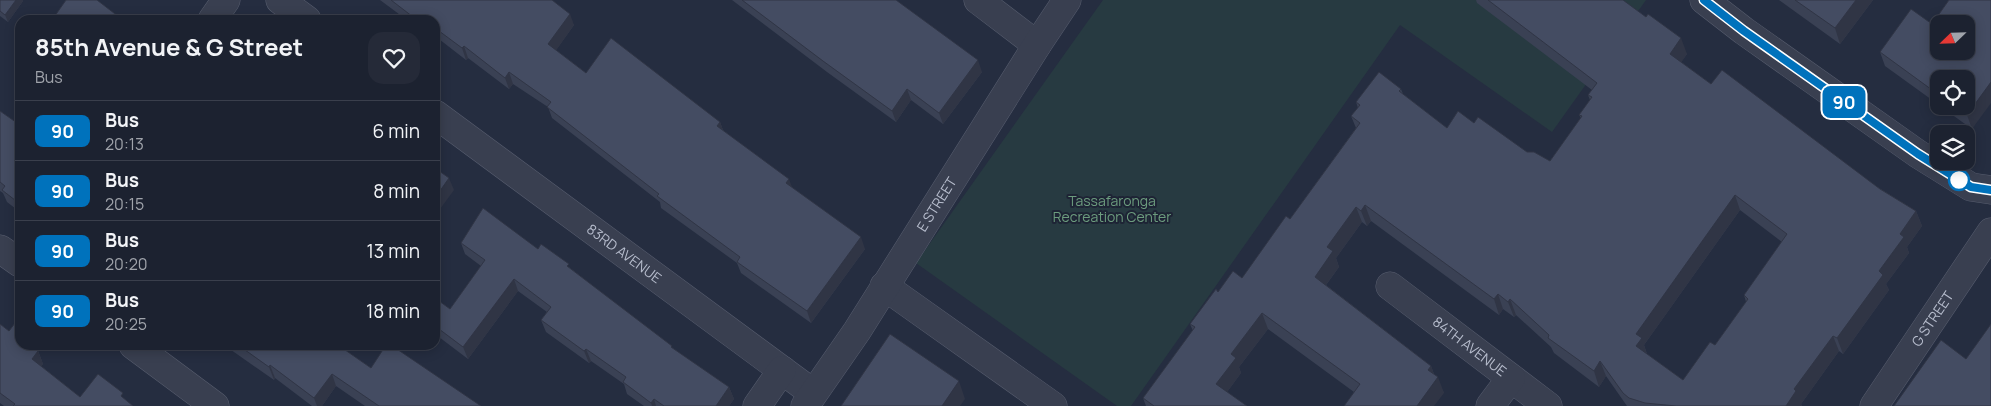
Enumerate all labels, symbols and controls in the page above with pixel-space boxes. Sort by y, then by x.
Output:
north arrow [1930,15,1975,60]
map controls [1930,15,1975,170]
text: 85th Avenue & G Street [35,30,303,63]
button: heart [368,32,420,84]
text: Bus [35,66,63,88]
button: locate [1930,70,1975,115]
line badge: 90 [1822,86,1866,118]
text: 90 [1832,90,1856,114]
text: Bus [105,107,139,133]
text: 6 min [373,118,420,144]
text: 90 [51,119,74,143]
button: layers [1930,125,1975,170]
text: 20:13 [105,133,144,155]
text: Bus [105,167,139,193]
unlabelled marker [1948,169,1970,191]
street label: E STREET [912,173,961,235]
text: 8 min [373,178,420,204]
text: 90 [51,179,74,203]
park label: Tassafaronga Recreation Center [1053,191,1171,226]
text: 20:15 [105,193,144,215]
street label: 83RD AVENUE [583,219,666,287]
text: Bus [105,227,139,253]
text: 13 min [366,238,420,264]
text: 90 [51,239,74,263]
text: 20:20 [105,253,148,275]
text: Bus [105,287,139,313]
street label: G STREET [1907,287,1958,350]
text: 18 min [366,298,420,324]
text: 90 [51,299,74,323]
street label: 84TH AVENUE [1429,312,1511,380]
text: 20:25 [105,313,147,335]

